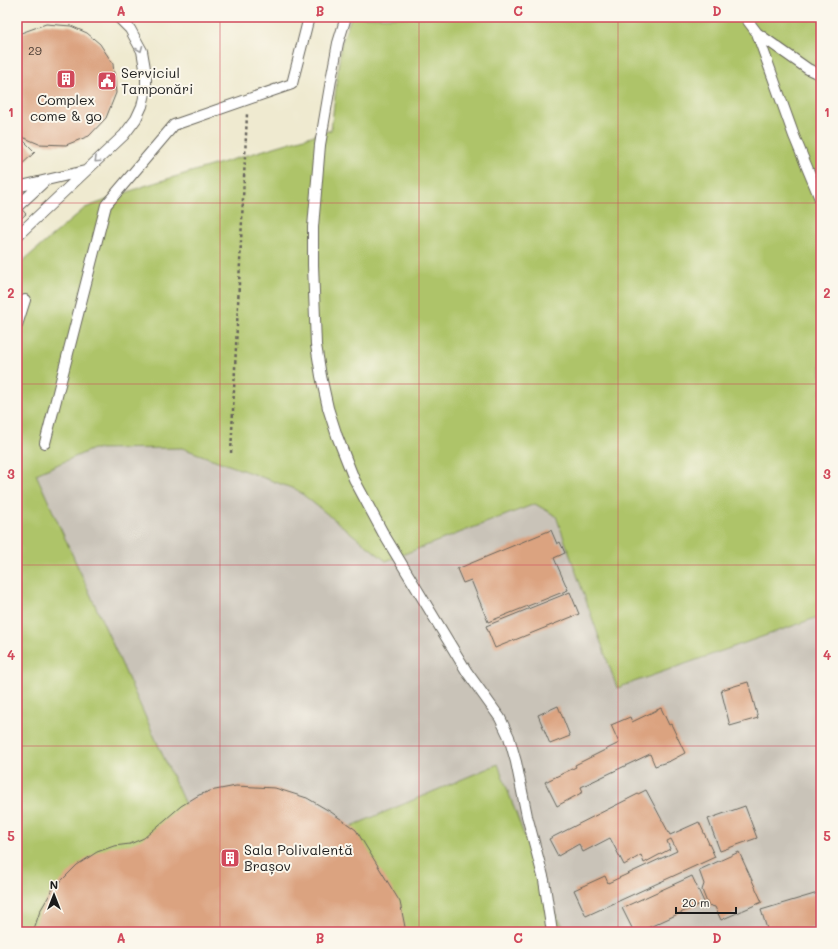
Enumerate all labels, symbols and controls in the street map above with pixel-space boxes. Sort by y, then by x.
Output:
text: A [116,2,126,19]
text: B [316,2,325,19]
text: C [513,2,523,19]
text: D [712,2,722,19]
house number: 29 [28,42,42,58]
one-way arrow [135,45,143,52]
place label: Serviciul Tamponări [121,63,193,98]
building icon: Complex come & go [55,68,77,90]
public building icon: Serviciul Tamponări [96,70,118,92]
place label: Complex come & go [30,90,102,125]
text: 1 [8,103,14,120]
text: 1 [824,103,830,120]
one-way arrow [94,155,102,163]
text: 2 [7,284,15,301]
text: 2 [823,284,831,301]
text: 3 [7,465,15,482]
text: 3 [823,465,831,482]
text: 4 [7,646,15,663]
text: 4 [823,646,831,663]
text: 5 [7,827,15,844]
text: 5 [823,827,831,844]
place label: Sala Polivalentă Brașov [244,840,353,875]
building icon: Sala Polivalentă Brașov [219,847,241,869]
north arrow [34,875,74,915]
text: N [50,877,58,892]
scale bar [676,889,736,915]
text: 20 m [682,894,710,910]
text: A [116,929,126,946]
text: B [316,929,325,946]
text: C [513,929,523,946]
text: D [712,929,722,946]

